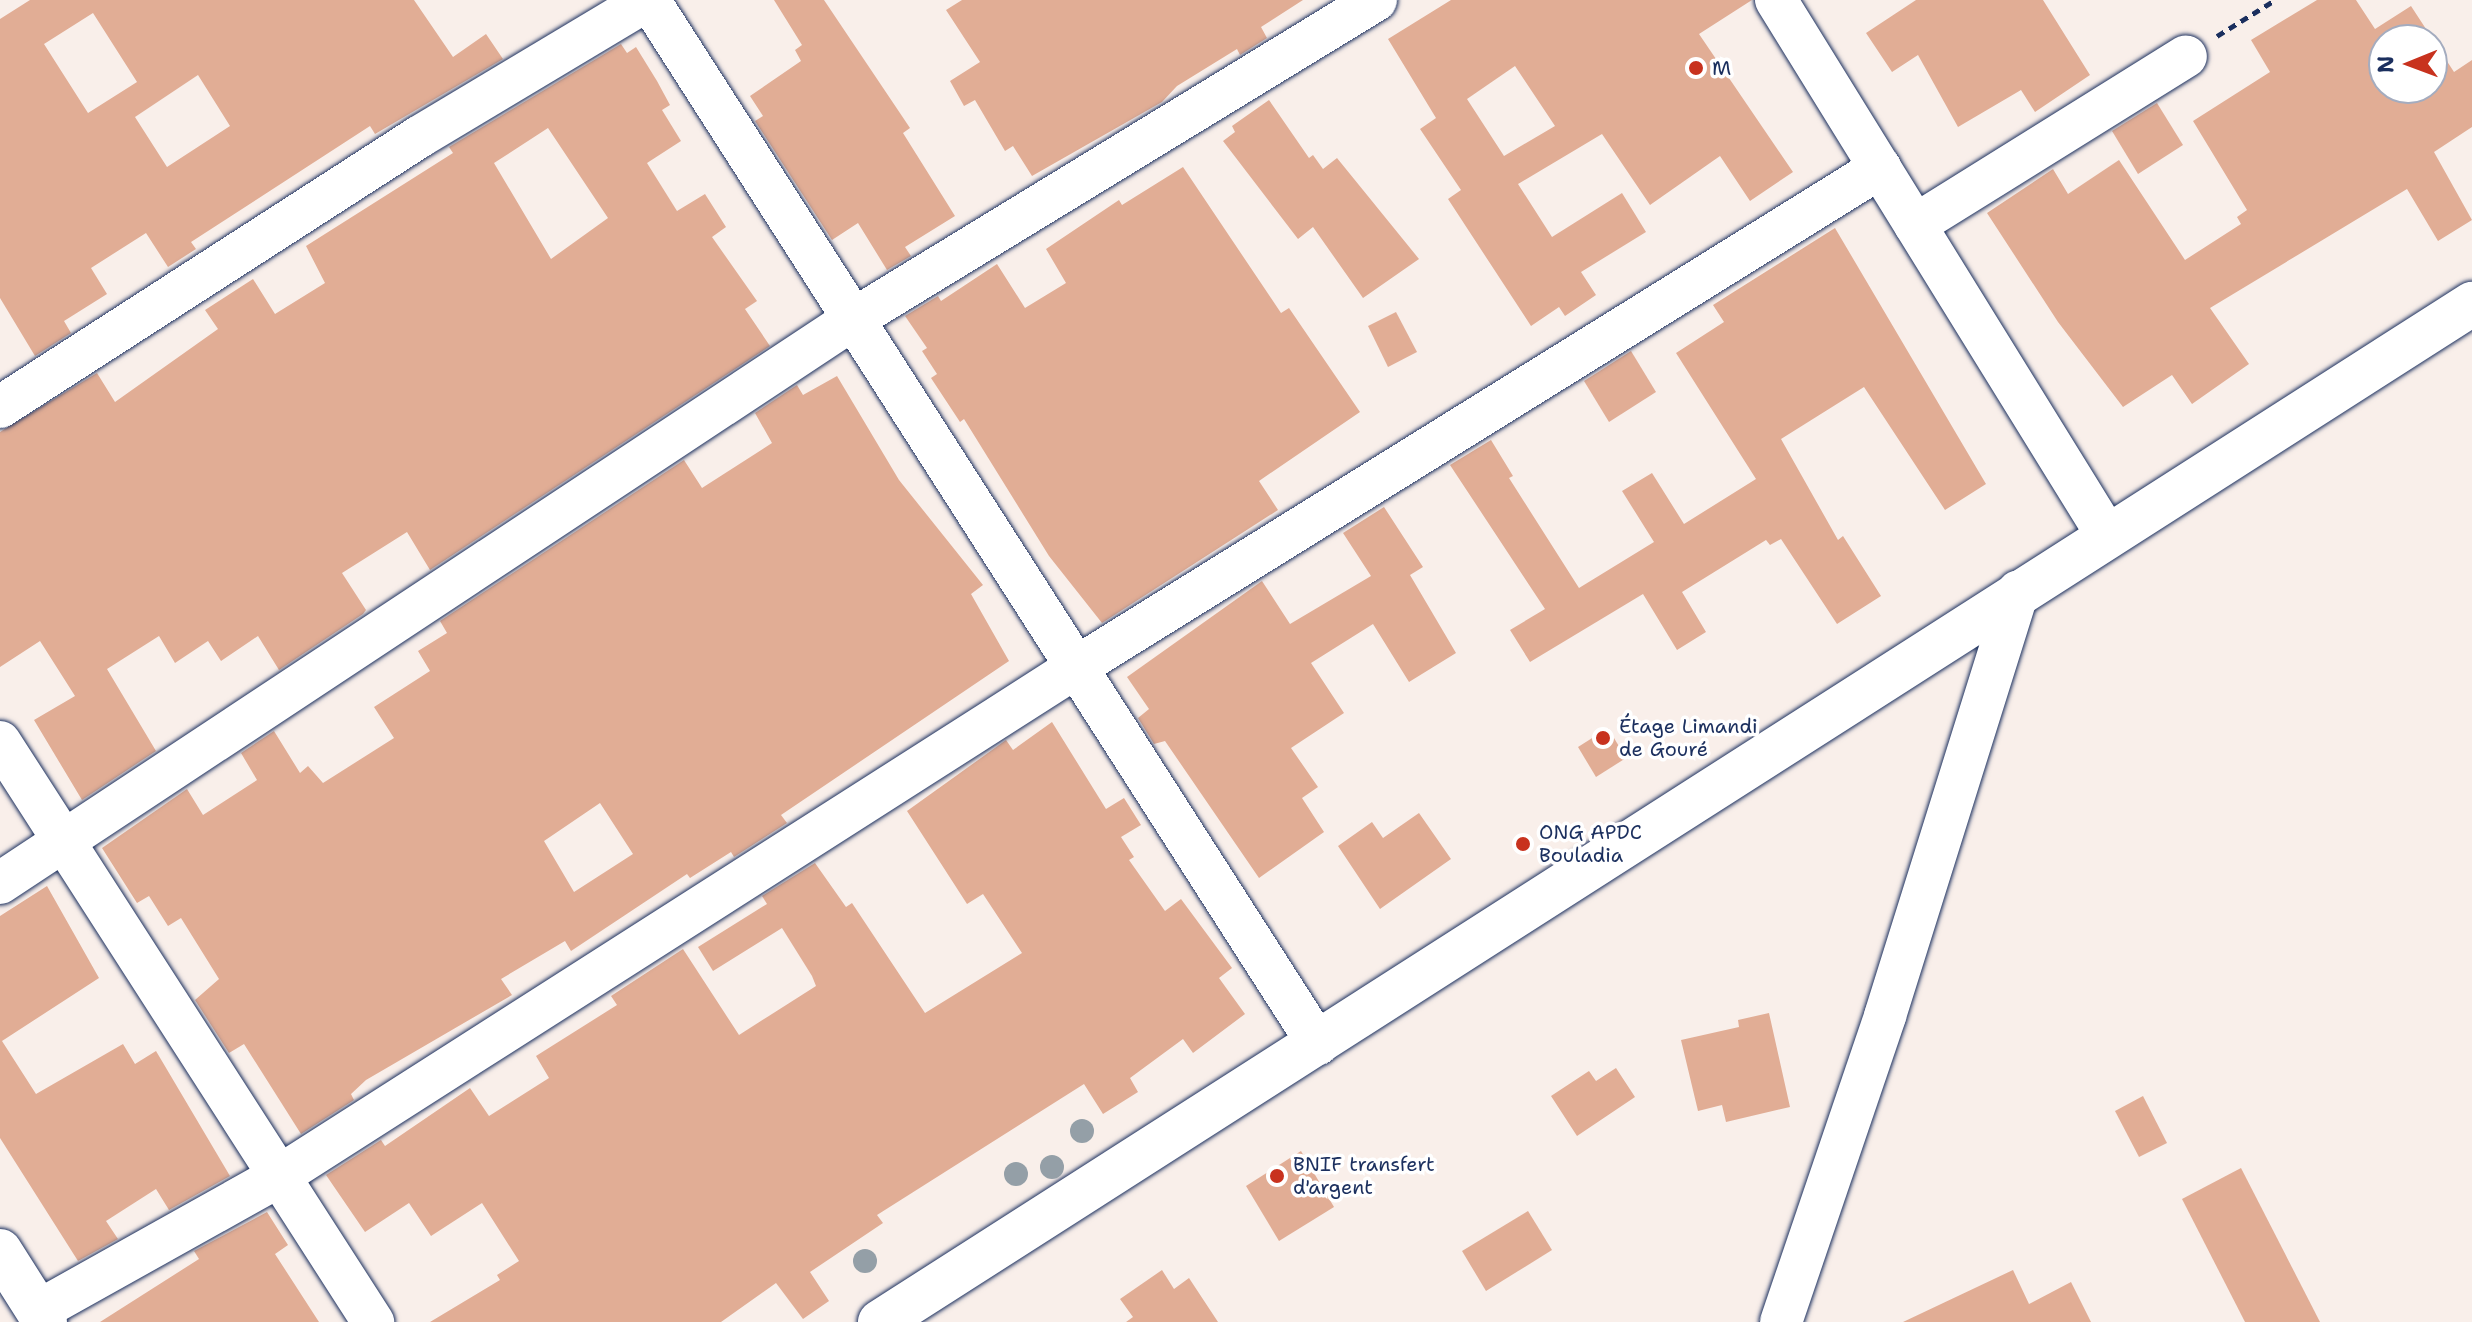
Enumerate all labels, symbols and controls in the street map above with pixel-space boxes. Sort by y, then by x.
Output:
north arrow [2368,24,2448,104]
text: N [2371,55,2400,73]
place label: M [1712,56,1731,80]
marker: M [1687,59,1705,77]
place label: Étage Limandi de Gouré [1619,714,1758,761]
marker: Étage Limandi de Gouré [1594,729,1612,747]
place label: ONG APDC Bouladia [1539,820,1642,867]
marker: ONG APDC Bouladia [1514,835,1532,853]
place label: BNIF transfert d'argent [1293,1152,1435,1199]
marker: BNIF transfert d'argent [1268,1167,1286,1185]

